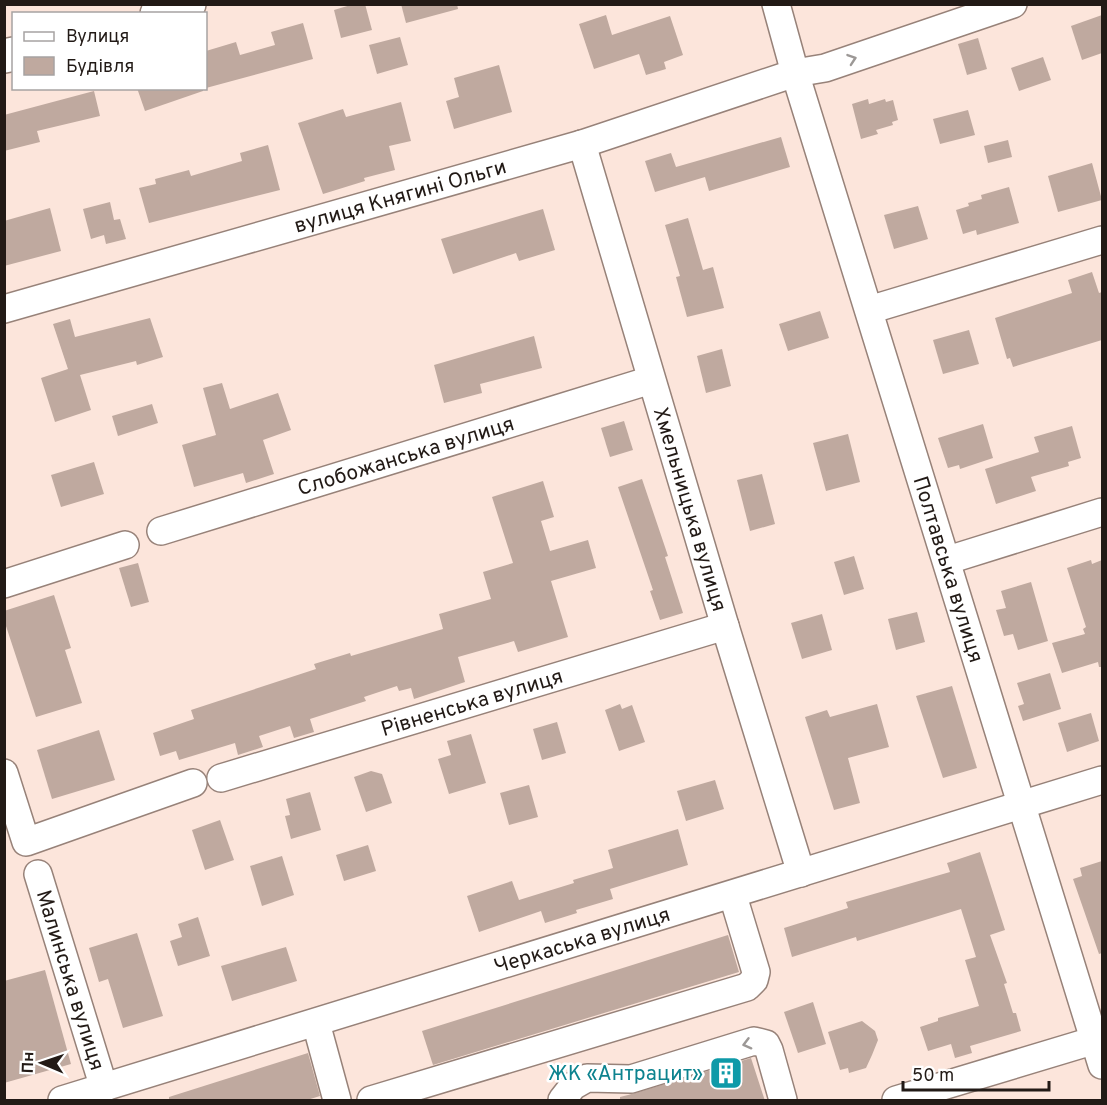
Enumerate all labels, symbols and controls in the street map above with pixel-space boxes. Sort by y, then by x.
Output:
legend [12,12,207,90]
text: Вулиця [66,26,129,49]
one-way arrow [846,53,857,66]
text: Будівля [66,56,134,79]
street label: вулиця Княгині Ольги [291,154,510,240]
street label: Хмельницька вулиця [646,404,732,615]
street label: Слобожанська вулиця [294,411,518,503]
street label: Полтавська вулиця [906,473,989,666]
street label: Рівненська вулиця [378,664,566,744]
street label: Малинська вулиця [29,887,110,1074]
street label: Черкаська вулиця [491,902,674,981]
north arrow [12,1033,72,1093]
one-way arrow [742,1036,752,1049]
text: Пн [19,1051,39,1074]
scale bar [903,1054,1048,1092]
building icon: ЖК «Антрацит» [708,1055,744,1091]
place label: ЖК «Антрацит» [548,1061,703,1088]
text: 50 m [912,1065,954,1088]

